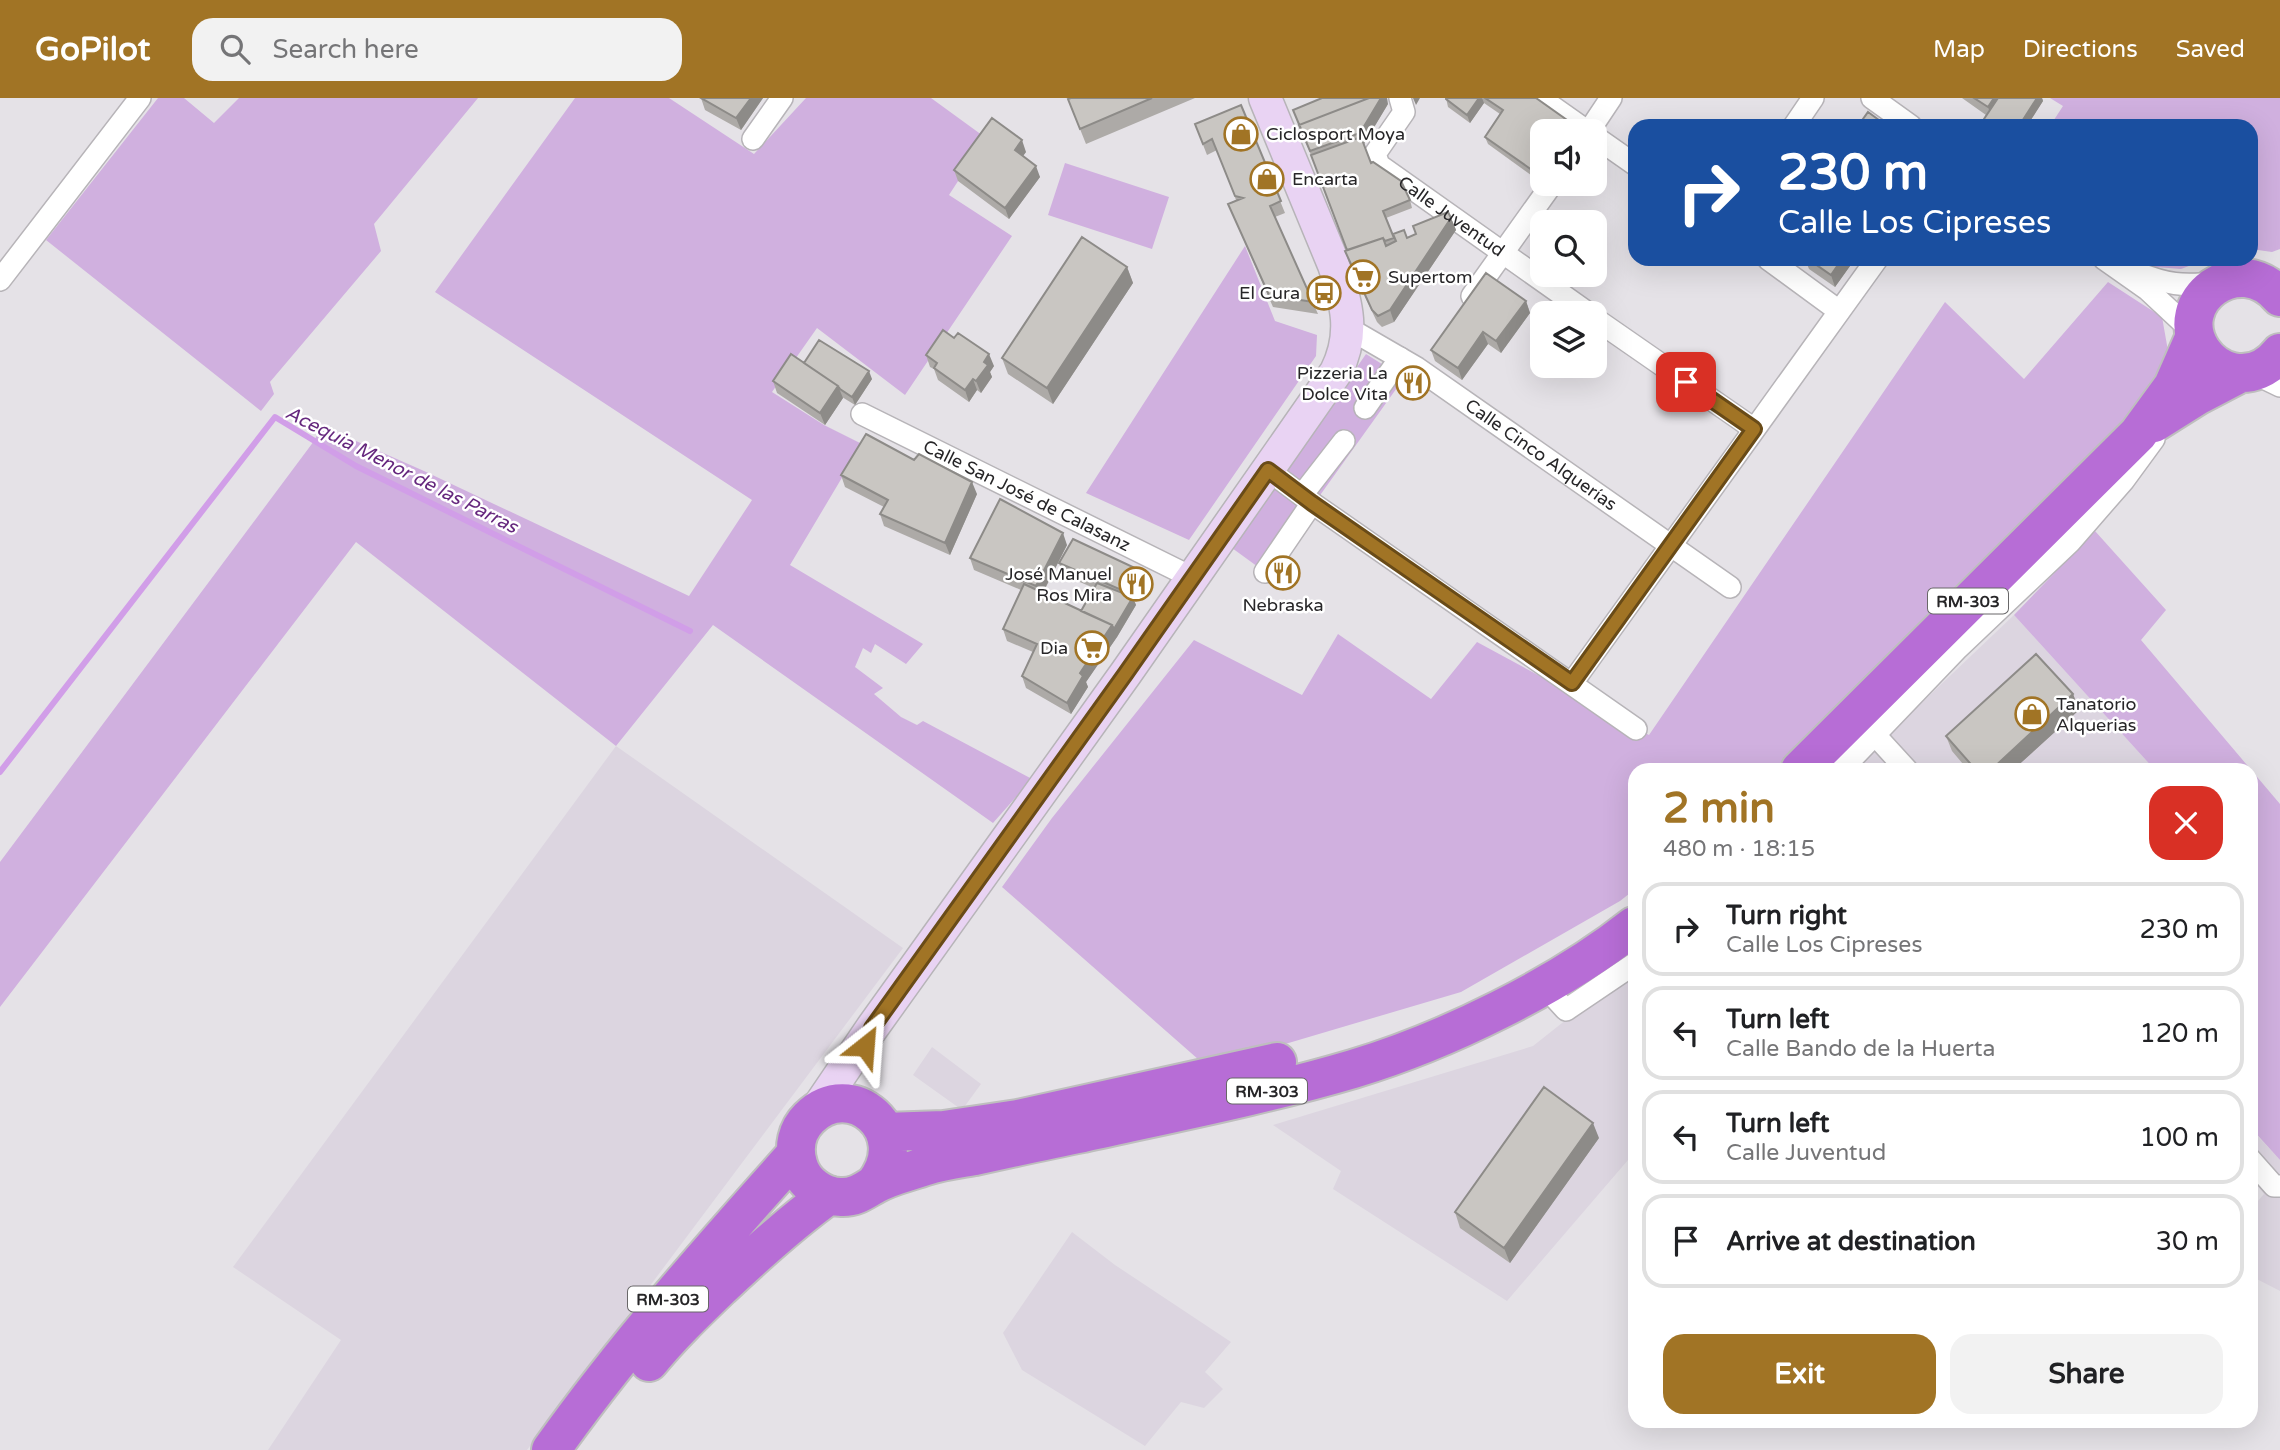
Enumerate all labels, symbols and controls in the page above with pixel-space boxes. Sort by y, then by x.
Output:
search box [192,18,682,81]
text: GoPilot [35,30,150,69]
icon: search [216,30,254,68]
text: Search here [272,34,419,65]
text: Map [1933,35,1985,64]
text: Directions [2023,35,2138,64]
text: Saved [2176,35,2245,64]
shop icon: Ciclosport Moya [1222,115,1260,153]
map controls [1530,119,1607,378]
button: sound [1530,119,1607,196]
place label: Ciclosport Moya [1266,123,1405,145]
text: 230 m [1778,144,1928,203]
icon: right [1663,147,1754,238]
shop icon: Encarta [1248,160,1286,198]
place label: Encarta [1292,168,1358,190]
street label: Calle Juventud [1394,171,1509,261]
text: Calle Los Cipreses [1778,204,2051,242]
button: search [1530,210,1607,287]
supermarket icon: Supertom [1344,258,1382,296]
place label: Supertom [1388,266,1473,288]
bus stop icon: El Cura [1305,274,1343,312]
place label: El Cura [1239,282,1300,304]
button: layers [1530,301,1607,378]
pin [1656,352,1716,412]
place label: Pizzeria La Dolce Vita [1297,362,1388,405]
icon: arrive [1667,363,1705,401]
restaurant icon: Pizzeria La Dolce Vita [1394,364,1432,402]
street label: Calle Cinco Alquerías [1461,394,1621,515]
water label: Acequia Menor de las Parras [282,402,523,539]
street label: Calle San José de Calasanz [920,435,1134,556]
restaurant icon: Nebraska [1264,554,1302,592]
place label: José Manuel Ros Mira [1005,563,1112,606]
restaurant icon: José Manuel Ros Mira [1117,565,1155,603]
road number: RM-303 [1928,588,2008,614]
place label: Nebraska [1242,594,1324,616]
supermarket icon: Dia [1073,629,1111,667]
place label: Dia [1040,637,1068,659]
place label: Tanatorio Alquerias [2056,693,2137,736]
shop icon: Tanatorio Alquerias [2013,695,2051,733]
text: 2 min [1663,783,1775,834]
button: close [2149,786,2223,860]
text: 480 m · 18:15 [1663,835,1815,863]
text: Turn right [1726,900,1847,931]
icon: right [1667,910,1705,948]
text: 230 m [2139,914,2219,945]
text: Calle Los Cipreses [1726,931,1922,959]
text: Turn left [1726,1004,1829,1035]
position arrow [828,1009,902,1083]
icon: left [1667,1014,1705,1052]
text: 120 m [2139,1018,2219,1049]
text: Calle Bando de la Huerta [1726,1035,1995,1063]
road number: RM-303 [1227,1079,1307,1104]
text: Turn left [1726,1108,1829,1139]
icon: left [1667,1118,1705,1156]
text: 100 m [2139,1122,2219,1153]
text: Calle Juventud [1726,1139,1886,1167]
icon: arrive [1667,1222,1705,1260]
text: Arrive at destination [1726,1226,1976,1257]
text: 30 m [2156,1226,2219,1257]
road number: RM-303 [628,1287,708,1312]
button: Exit [1663,1334,1936,1414]
button: Share [1950,1334,2223,1414]

